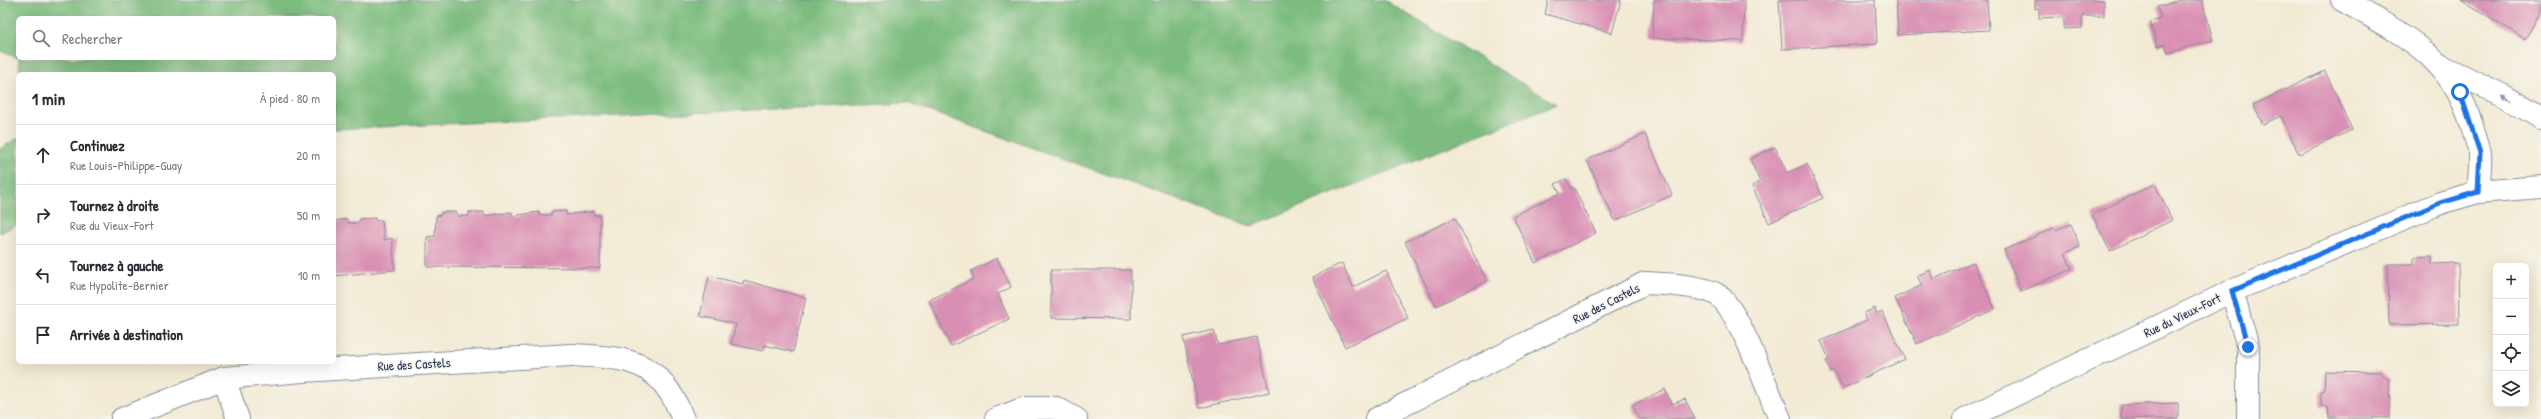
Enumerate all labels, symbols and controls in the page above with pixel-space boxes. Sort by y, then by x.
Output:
search box [16,16,336,60]
icon: search [30,27,52,49]
text: Rechercher [62,28,123,49]
route start [2451,83,2469,101]
text: 1 min [32,87,65,110]
text: À pied · 80 m [260,89,320,107]
one-way arrow [2501,95,2513,102]
text: Continuez [70,135,125,156]
icon: ahead [32,144,54,166]
text: 20 m [296,146,320,164]
text: Rue Louis-Philippe-Guay [70,156,182,174]
text: Tournez à droite [70,195,159,216]
icon: right [32,204,54,226]
text: 50 m [297,206,320,224]
text: Rue du Vieux-Fort [70,216,154,234]
text: Tournez à gauche [70,255,163,276]
map controls [2493,263,2529,407]
button: + [2493,263,2529,299]
icon: left [32,264,54,286]
text: 10 m [298,266,320,284]
text: Rue Hypolite-Bernier [70,276,169,294]
street label: Rue des Castels [1569,278,1643,328]
street label: Rue du Vieux-Fort [2140,288,2224,341]
button: − [2493,299,2529,335]
icon: arrive [32,324,54,346]
text: Arrivée à destination [70,324,183,345]
button: locate [2493,335,2529,371]
route end [2239,338,2257,356]
street label: Rue des Castels [377,353,451,375]
button: layers [2493,371,2529,407]

